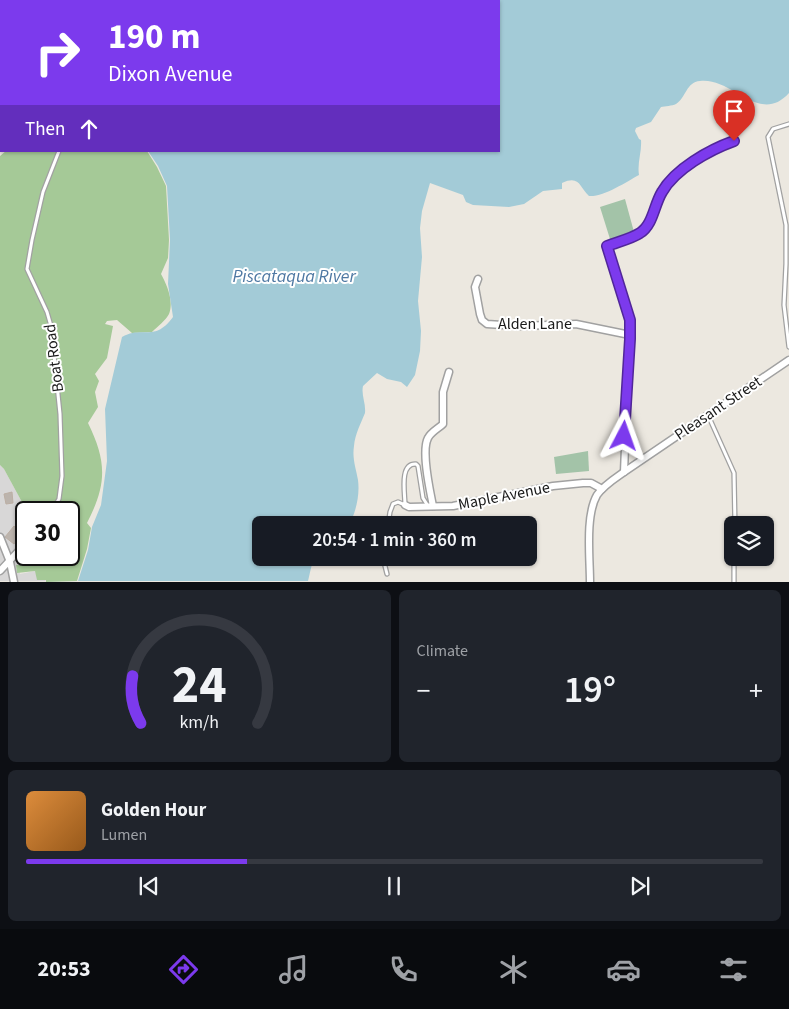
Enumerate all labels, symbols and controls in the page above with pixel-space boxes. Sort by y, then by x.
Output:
text: 190 m [108,12,200,62]
icon: right [25,20,90,85]
text: Dixon Avenue [108,58,233,90]
pin [713,90,755,141]
icon: arrive [720,97,748,125]
icon: ahead [75,115,103,143]
text: Then [25,116,65,143]
water label: Piscataqua River [232,264,356,289]
street label: Alden Lane [498,313,572,335]
street label: Boat Road [39,323,69,393]
street label: Pleasant Street [670,370,767,445]
position arrow [597,409,649,461]
street label: Maple Avenue [456,476,552,516]
speed limit sign: 30 [15,501,80,566]
map controls [724,516,774,566]
button: layers [724,516,774,566]
text: 20:54 · 1 min · 360 m [312,527,477,554]
text: Climate [417,640,468,662]
text: 24 [172,649,227,723]
text: 19° [564,663,616,717]
text: − [417,671,430,711]
text: + [749,671,763,711]
text: km/h [179,710,219,735]
text: Golden Hour [101,797,206,824]
text: Lumen [101,824,147,846]
icon: previous [135,872,163,900]
icon: pause [380,872,408,900]
icon: next [626,872,654,900]
icon: directions [166,952,201,987]
icon: music [276,952,311,987]
icon: phone [386,952,421,987]
icon: climate [496,952,531,987]
icon: car [606,952,641,987]
icon: filters [716,952,751,987]
text: 20:53 [38,953,91,985]

